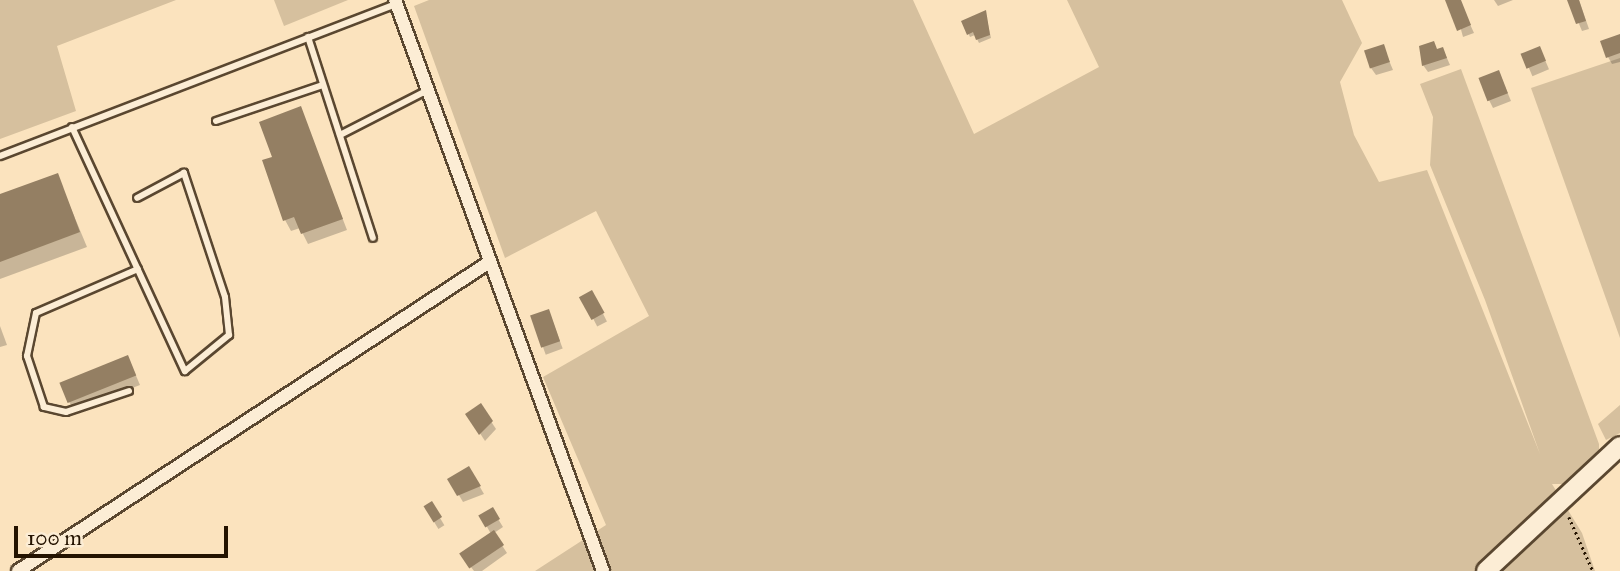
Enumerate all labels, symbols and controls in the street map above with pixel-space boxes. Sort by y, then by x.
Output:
scale bar [18,512,231,556]
text: 100 m [27,525,82,551]

